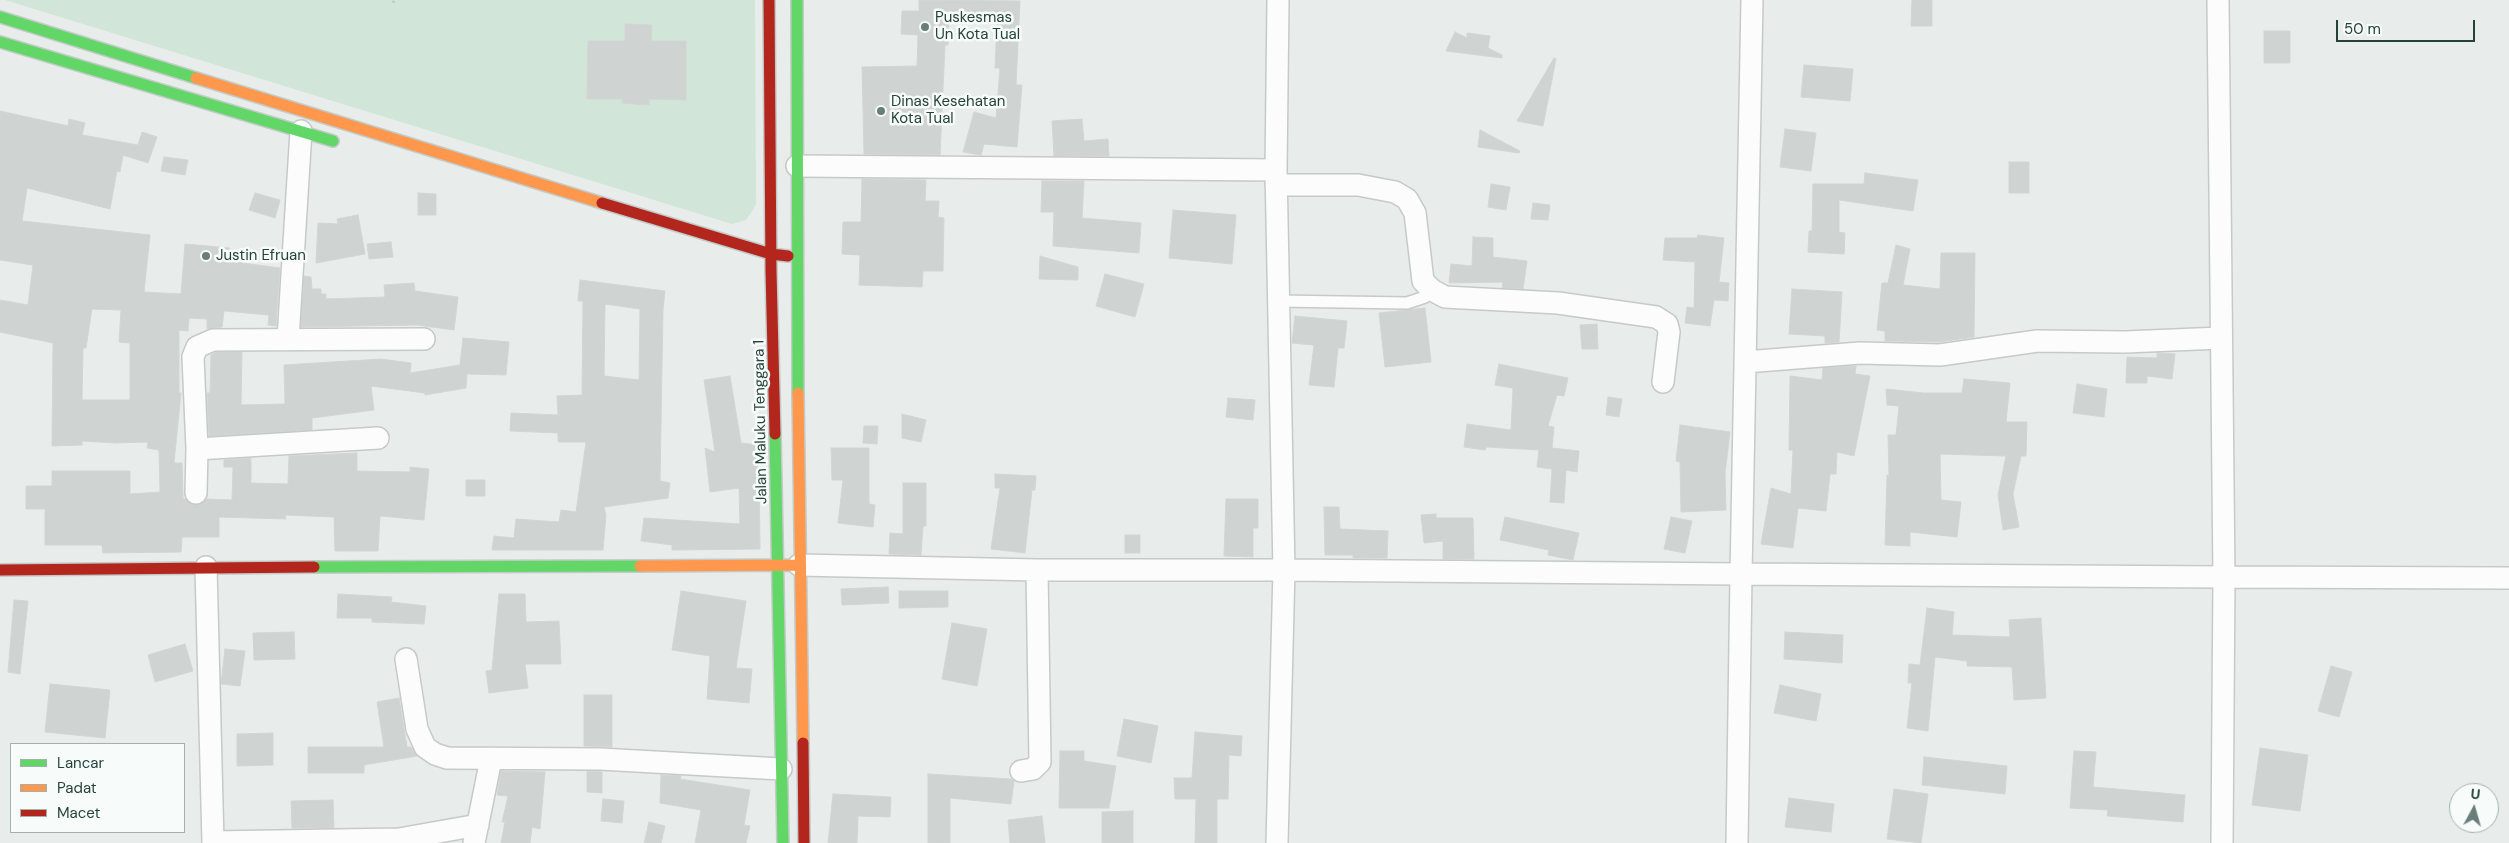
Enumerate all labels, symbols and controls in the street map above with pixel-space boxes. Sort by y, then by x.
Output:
place label: Puskesmas Un Kota Tual [935,9,1020,44]
scale bar [2339,10,2478,42]
text: 50 m [2344,19,2381,39]
marker: Puskesmas Un Kota Tual [919,21,931,33]
place label: Dinas Kesehatan Kota Tual [891,93,1005,128]
marker: Dinas Kesehatan Kota Tual [875,105,887,117]
place label: Justin Efruan [216,247,306,265]
marker: Justin Efruan [200,250,212,262]
street label: Jalan Maluku Tenggara 1 [751,340,771,504]
legend [10,743,185,833]
text: Lancar [57,753,104,773]
text: Padat [57,778,97,798]
north arrow [2449,783,2499,833]
text: U [2470,785,2481,804]
text: Macet [57,803,101,823]

